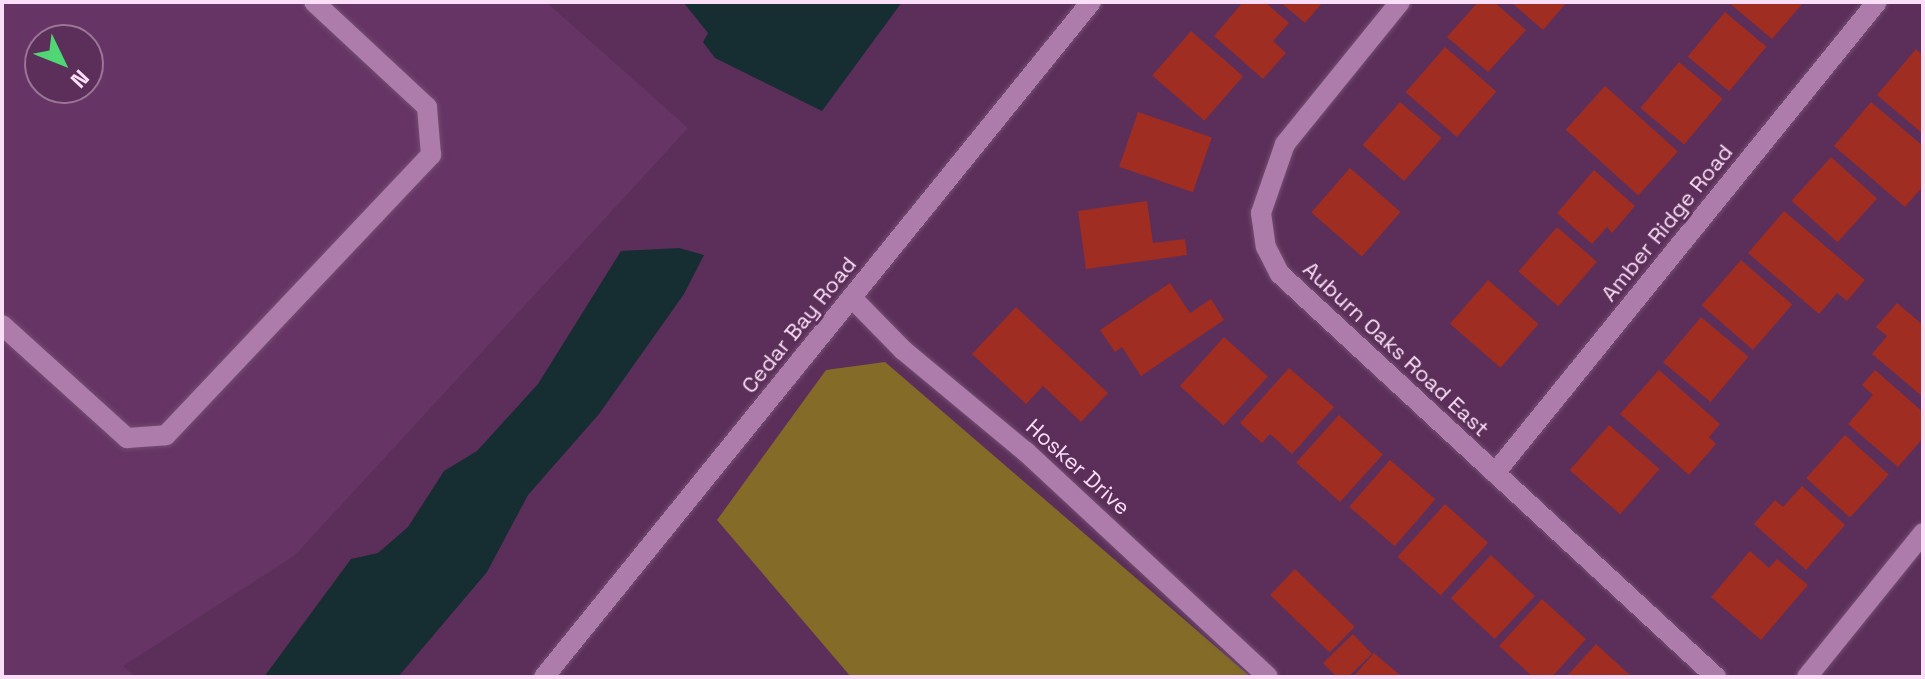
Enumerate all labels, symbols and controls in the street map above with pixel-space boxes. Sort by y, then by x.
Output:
north arrow [24,24,104,104]
text: N [65,64,95,94]
street label: Amber Ridge Road [1596,139,1738,307]
street label: Cedar Bay Road [736,251,862,399]
street label: Auburn Oaks Road East [1298,256,1494,442]
street label: Hosker Drive [1021,414,1135,520]

